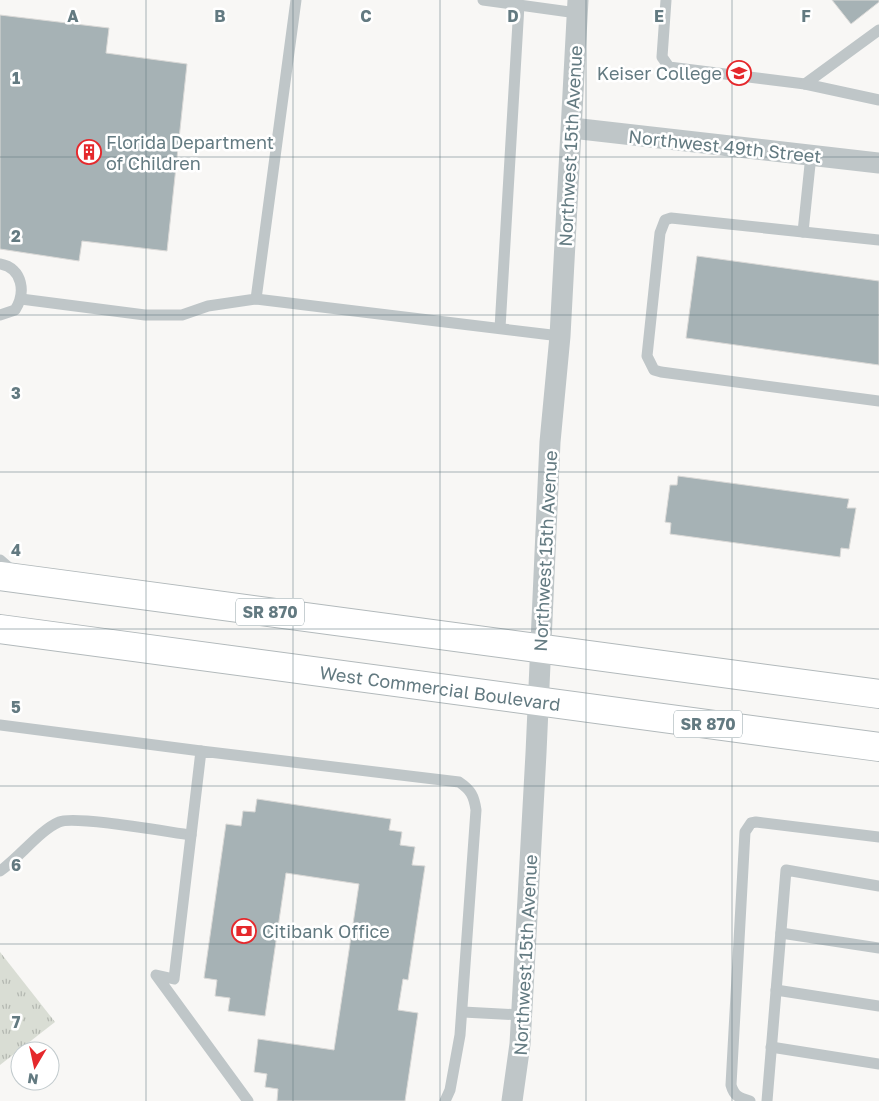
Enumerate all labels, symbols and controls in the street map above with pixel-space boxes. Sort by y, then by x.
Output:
text: A [67,6,79,26]
text: B [214,6,226,26]
text: C [360,6,372,26]
text: D [507,6,519,26]
text: E [654,6,664,26]
text: F [801,6,811,26]
street label: Northwest 15th Avenue [554,45,586,247]
school or university icon: Keiser College [726,60,752,86]
place label: Keiser College [597,62,722,84]
text: 1 [12,68,20,88]
street label: Northwest 49th Street [627,125,823,167]
place label: Florida Department of Children [106,131,274,174]
building icon: Florida Department of Children [76,139,102,165]
text: 2 [11,226,21,246]
text: 3 [11,383,21,403]
street label: Northwest 15th Avenue [529,450,561,652]
text: 4 [11,540,21,560]
road number: SR 870 [236,598,304,626]
street label: West Commercial Boulevard [318,661,562,715]
text: 5 [11,697,21,717]
road number: SR 870 [674,711,742,738]
street label: Northwest 15th Avenue [509,854,541,1056]
text: 6 [11,855,21,875]
bank icon: Citibank Office [231,918,257,944]
place label: Citibank Office [262,920,390,942]
text: 7 [12,1012,21,1032]
north arrow [10,1041,60,1091]
text: N [26,1070,39,1089]

